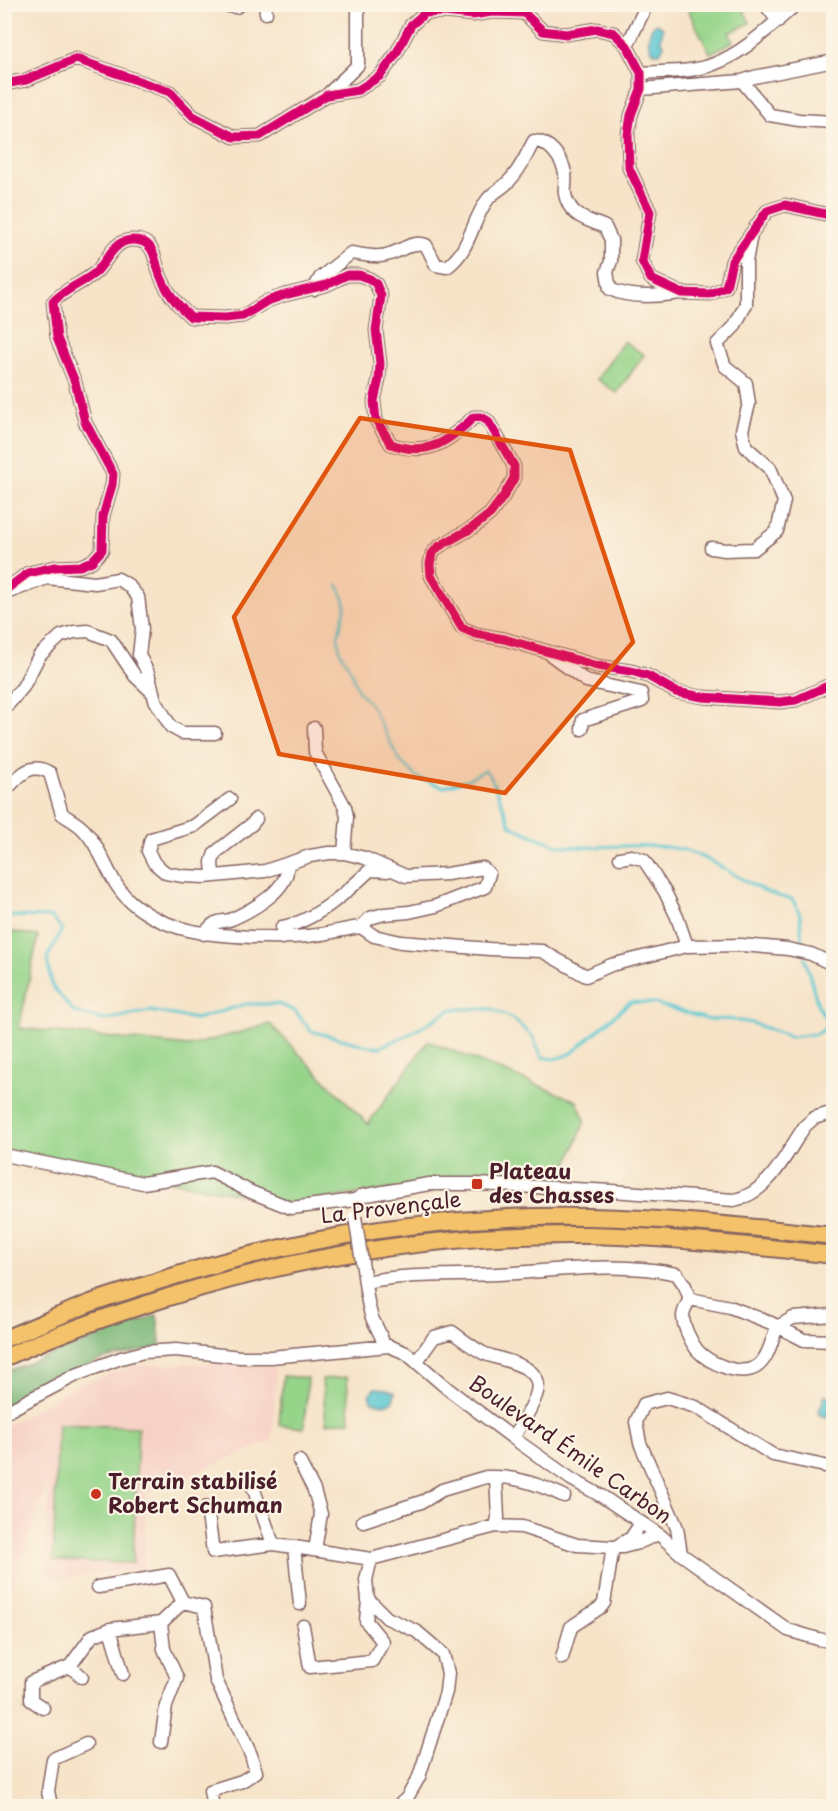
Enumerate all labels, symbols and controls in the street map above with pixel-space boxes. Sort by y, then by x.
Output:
place label: Plateau des Chasses [489,1154,614,1210]
marker: Plateau des Chasses [470,1177,484,1191]
street label: La Provençale [319,1182,463,1231]
street label: Boulevard Émile Carbon [463,1366,679,1531]
place label: Terrain stabilisé Robert Schuman [108,1464,283,1520]
marker: Terrain stabilisé Robert Schuman [89,1487,103,1501]

